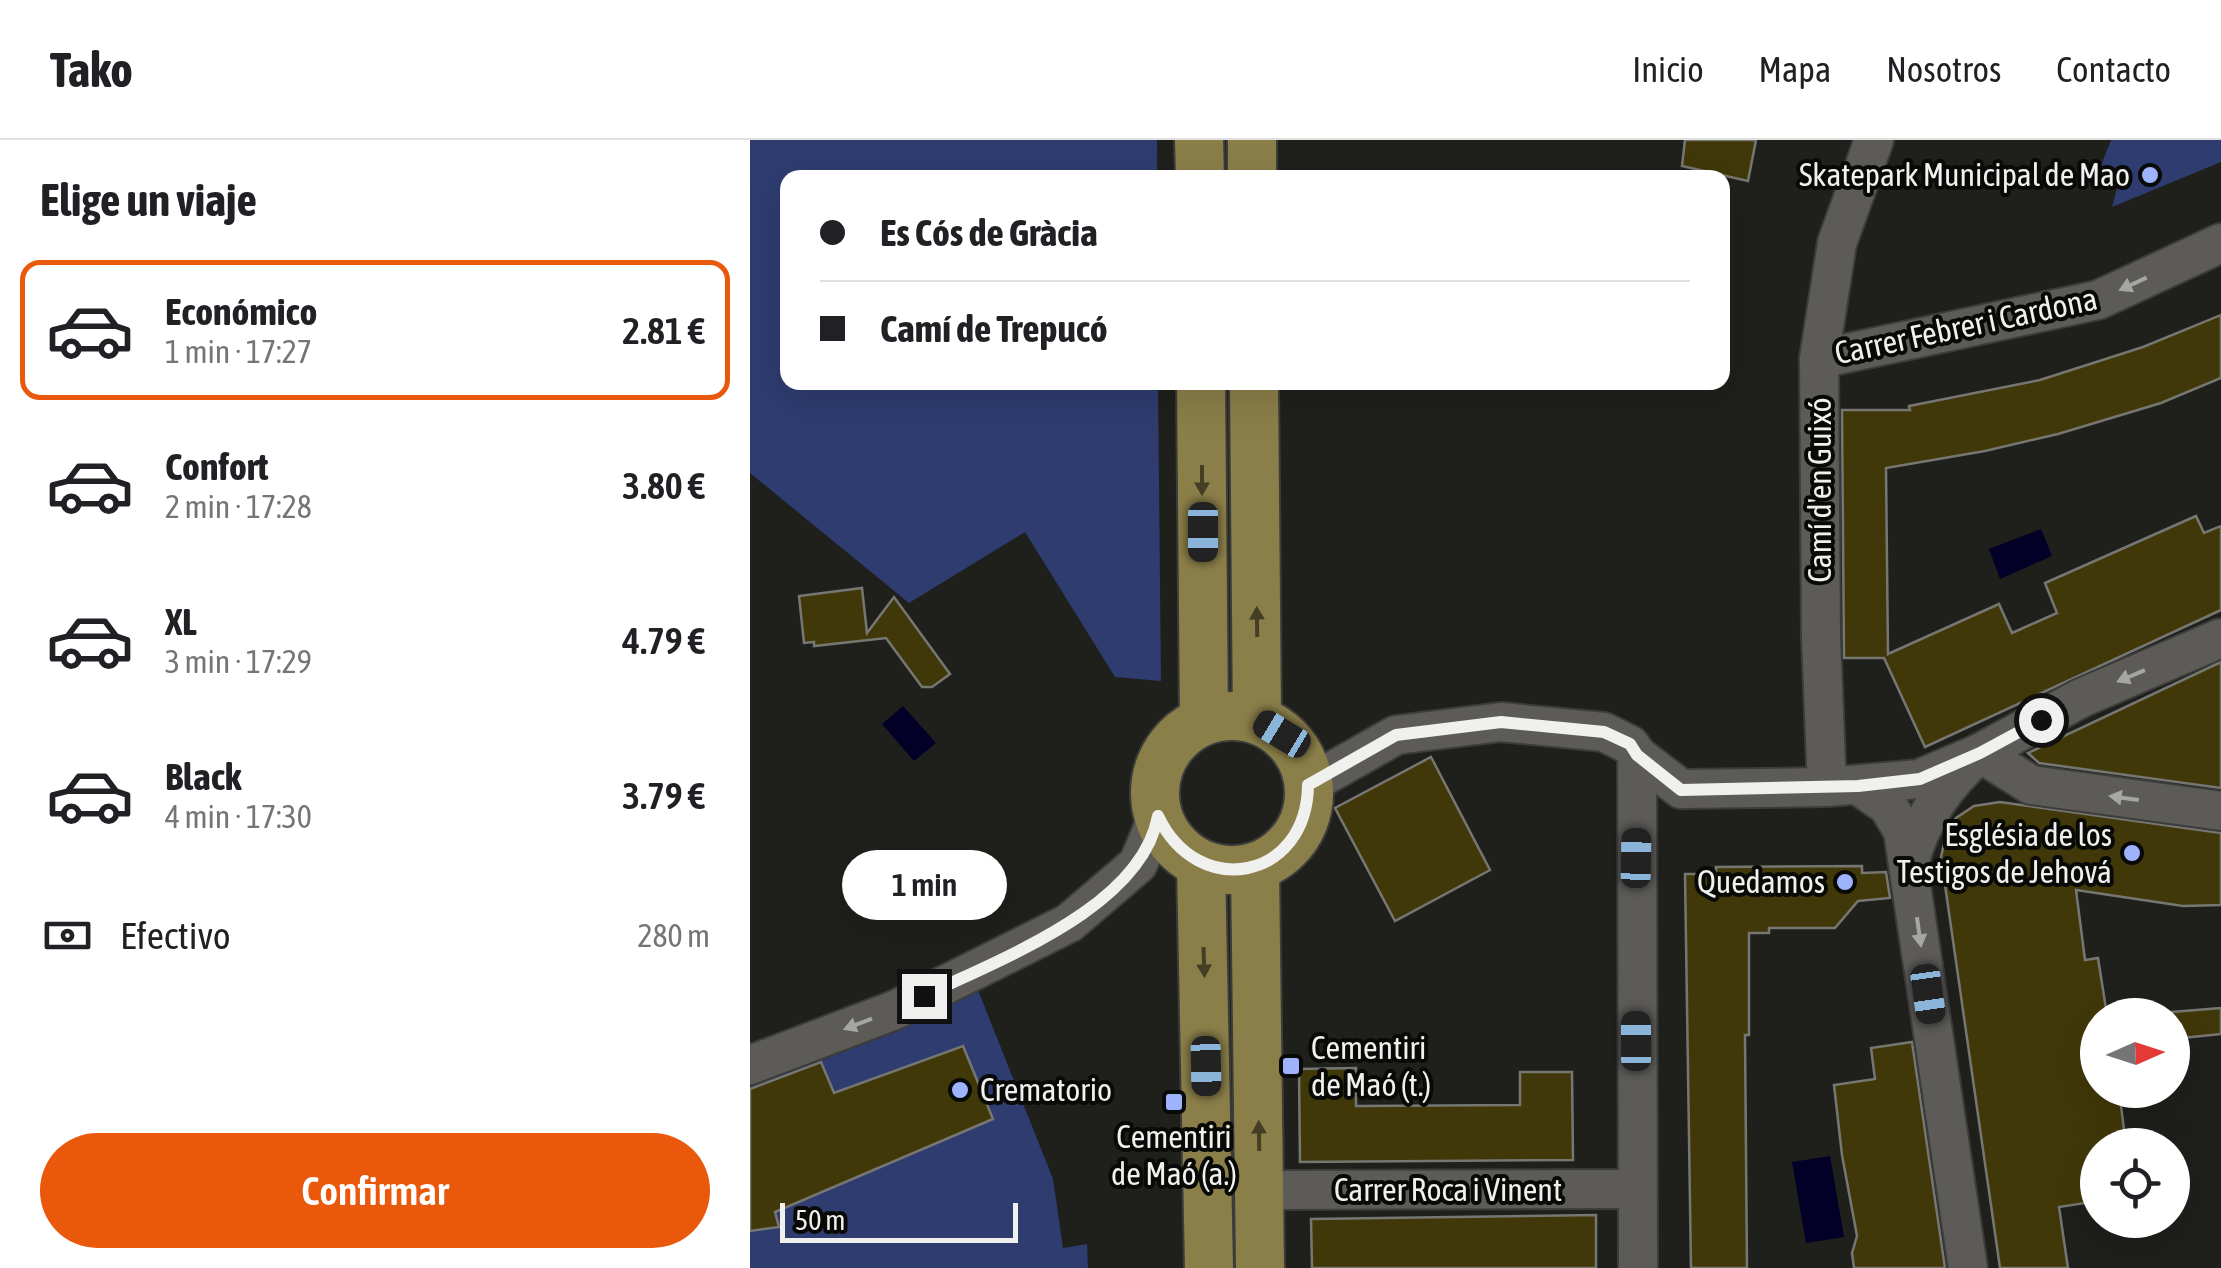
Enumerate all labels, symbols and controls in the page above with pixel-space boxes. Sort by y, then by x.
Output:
text: Tako [50,42,133,97]
text: Inicio [1632,49,1704,89]
text: Mapa [1759,49,1831,89]
text: Nosotros [1886,49,2001,89]
text: Contacto [2056,49,2171,89]
place label: Skatepark Municipal de Mao [1799,156,2130,193]
marker: Skatepark Municipal de Mao [2139,164,2161,186]
text: Elige un viaje [40,174,257,226]
text: Es Cós de Gràcia [880,211,1098,254]
one-way arrow [2118,276,2147,292]
street label: Carrer Febrer i Cardona [1831,280,2100,371]
icon: car [45,285,135,375]
text: Económico [165,290,317,333]
text: Camí de Trepucó [880,307,1108,350]
text: 2.81 € [622,309,705,352]
text: 1 min · 17:27 [165,333,312,370]
street label: Camí d'en Guixó [1801,397,1838,583]
icon: car [45,440,135,530]
text: Confort [165,445,269,488]
text: 3.80 € [622,464,705,507]
one-way arrow [1194,464,1210,496]
text: 2 min · 17:28 [165,488,312,525]
car [1188,502,1218,562]
icon: car [45,595,135,685]
text: XL [165,600,197,643]
one-way arrow [1248,605,1264,637]
text: 4.79 € [622,619,705,662]
text: 3 min · 17:29 [165,643,312,680]
one-way arrow [2117,668,2146,684]
route start [2019,698,2064,743]
car [1249,706,1315,762]
icon: car [45,750,135,840]
text: Black [165,755,242,798]
text: 3.79 € [622,774,705,817]
one-way arrow [2108,789,2140,805]
text: 4 min · 17:30 [165,798,312,835]
place label: Església de los Testigos de Jehová [1897,816,2112,890]
car [1620,828,1652,888]
marker: Església de los Testigos de Jehová [2121,842,2143,864]
callout: 1 min [841,851,1006,921]
place label: Quedamos [1697,863,1825,900]
text: 1 min [892,866,957,903]
marker: Quedamos [1834,871,1856,893]
icon: cash [40,908,95,963]
text: Efectivo [120,914,231,957]
one-way arrow [1911,916,1927,948]
text: 280 m [637,917,710,954]
one-way arrow [1196,946,1212,978]
car [1909,962,1947,1026]
route end [902,974,947,1019]
north arrow [2080,998,2190,1108]
map controls [2080,998,2190,1238]
car [1621,1011,1651,1071]
one-way arrow [843,1017,873,1032]
place label: Cementiri de Maó (t.) [1311,1029,1431,1103]
car [1190,1036,1222,1096]
marker: Cementiri de Maó (t.) [1280,1055,1302,1077]
place label: Crematorio [980,1071,1112,1108]
marker: Crematorio [949,1079,971,1101]
marker: Cementiri de Maó (a.) [1163,1091,1185,1113]
place label: Cementiri de Maó (a.) [1111,1118,1237,1192]
one-way arrow [1251,1119,1267,1151]
button: locate [2080,1128,2190,1238]
button: Confirmar [40,1133,710,1248]
street label: Carrer Roca i Vinent [1334,1171,1562,1208]
scale bar [780,1198,1018,1242]
text: 50 m [795,1204,845,1236]

